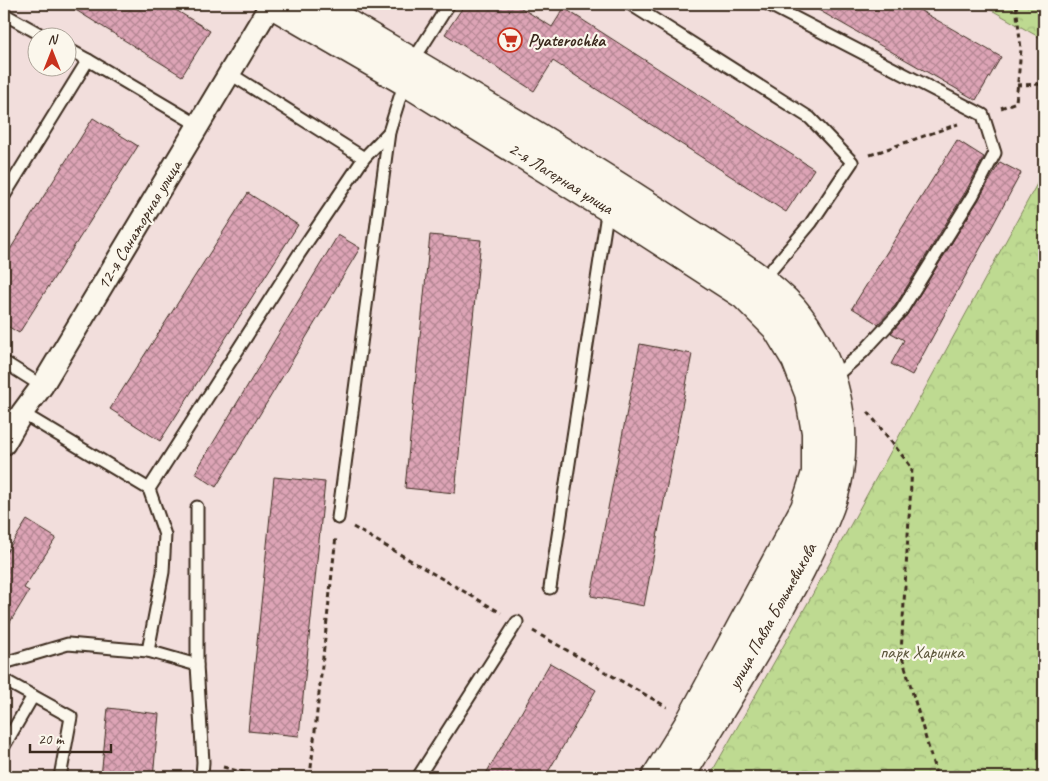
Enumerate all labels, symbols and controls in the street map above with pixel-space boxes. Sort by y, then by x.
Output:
supermarket icon: Pyaterochka [497,27,523,53]
north arrow [28,28,78,78]
place label: Pyaterochka [528,29,607,51]
text: N [48,31,59,48]
street label: 2-я Лагерная улица [505,137,619,220]
street label: 12-я Санаторная улица [92,155,187,294]
street label: улица Павла Большевикова [722,538,822,694]
park label: парк Харинка [880,641,965,663]
scale bar [30,721,111,753]
text: 20 m [38,730,65,749]

